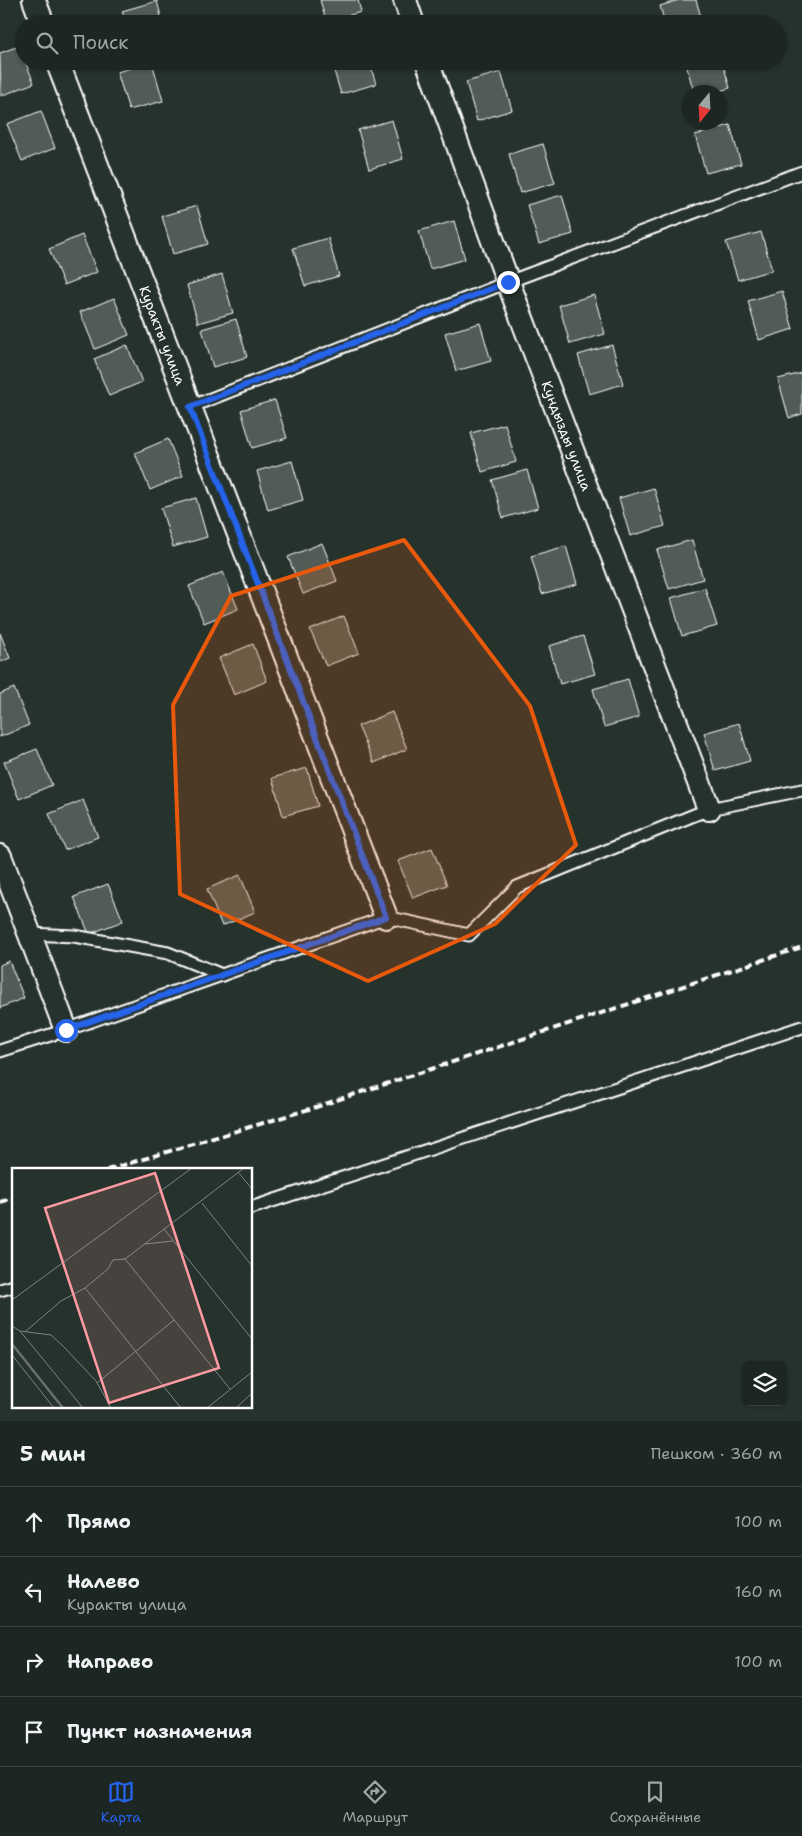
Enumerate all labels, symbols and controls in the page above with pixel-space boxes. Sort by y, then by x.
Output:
search box [15,15,787,70]
icon: search [33,29,61,57]
text: Поиск [73,30,128,55]
north arrow [682,85,727,130]
route end [497,271,520,294]
street label: Куракты улица [135,283,190,388]
street label: Кундызды улица [538,378,596,494]
route start [55,1019,78,1042]
inset map [12,1168,252,1408]
map controls [742,1361,787,1406]
button: layers [742,1361,787,1406]
text: 5 мин [20,1440,86,1468]
text: Пешком · 360 m [651,1443,782,1464]
icon: ahead [20,1508,48,1536]
text: Прямо [67,1509,131,1534]
text: 100 m [734,1511,782,1532]
text: Налево [67,1569,140,1594]
icon: left [20,1578,48,1606]
text: 160 m [735,1581,782,1602]
text: Куракты улица [67,1594,187,1615]
icon: right [20,1648,48,1676]
text: Направо [67,1649,153,1674]
text: 100 m [734,1651,782,1672]
icon: arrive [20,1718,48,1746]
text: Пункт назначения [67,1719,252,1744]
tab: Карта [101,1778,141,1826]
tab: Маршрут [343,1778,408,1826]
tab: Сохранённые [610,1778,701,1826]

